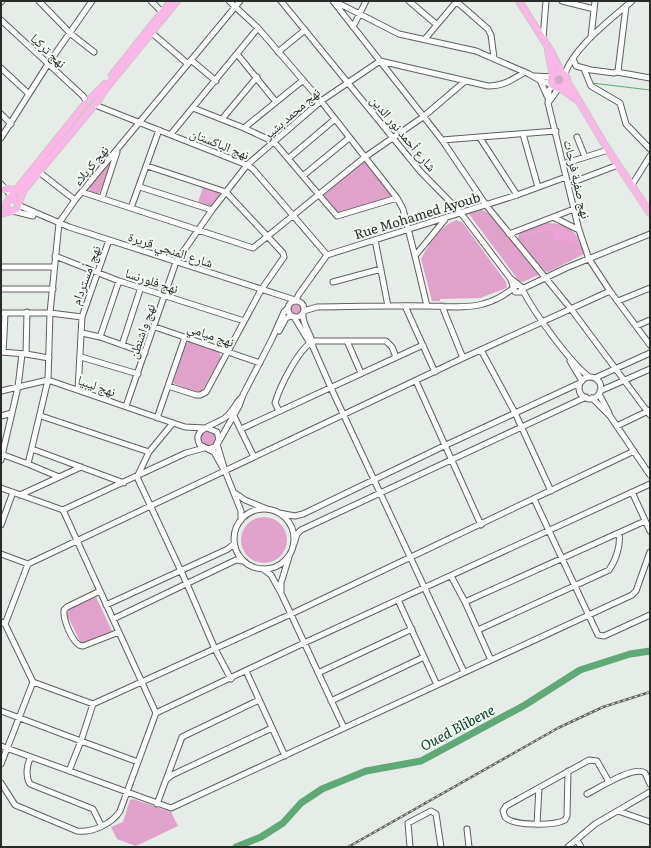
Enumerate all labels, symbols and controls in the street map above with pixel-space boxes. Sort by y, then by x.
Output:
street label: نهج تركيا [26,28,71,72]
street label: نهج محمد بشير [257,83,325,145]
street label: شارع أحمد نور الدين [366,91,442,176]
street label: نهج الباكستان [187,123,252,164]
street label: نهج صفية فرحات [559,138,596,221]
street label: نهج كربلاء [67,141,113,190]
street label: Rue Mohamed Ayoub [352,187,482,243]
street label: شارع المنجي قريرة [125,226,216,274]
street label: نهج أمستردام [65,243,106,308]
street label: نهج فلورنسا [123,262,181,298]
street label: نهج واشنطن [123,301,160,361]
street label: نهج ميامي [184,317,237,353]
street label: نهج ليبيا [75,370,119,401]
water label: Oued Blibene [416,699,498,755]

